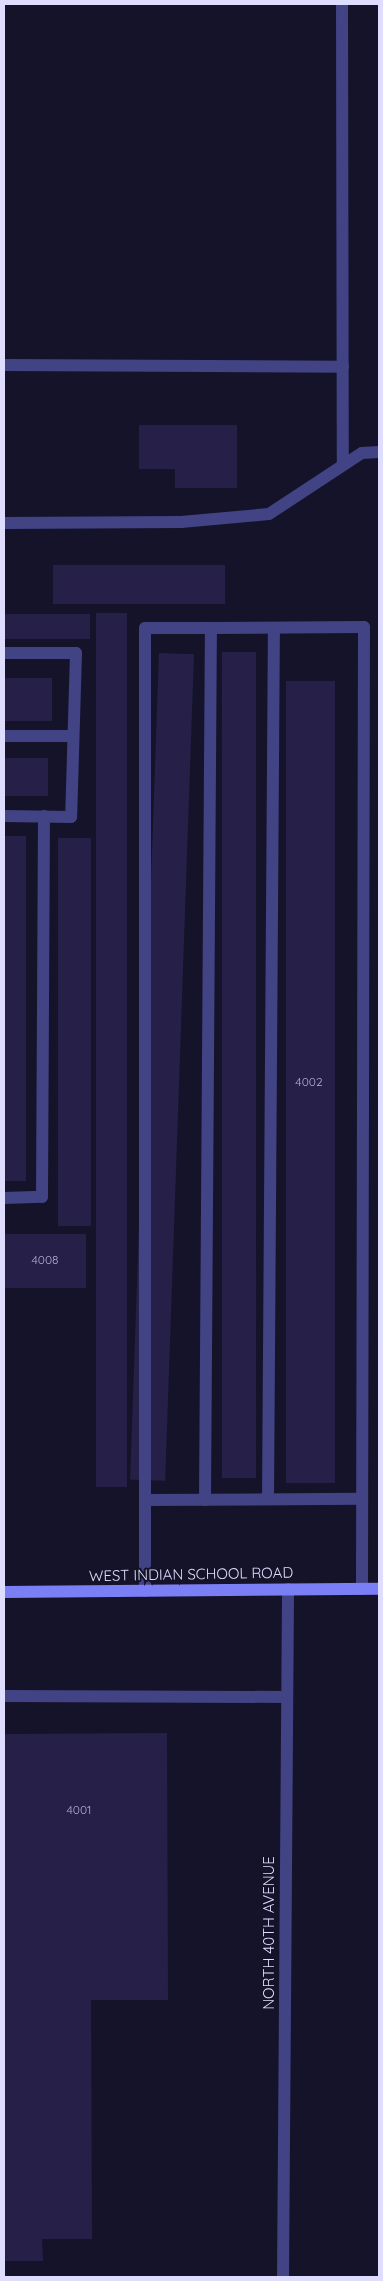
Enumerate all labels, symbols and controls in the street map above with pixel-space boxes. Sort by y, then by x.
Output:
house number: 4002 [295,1075,323,1089]
house number: 4008 [31,1253,59,1267]
street label: WEST INDIAN SCHOOL ROAD [89,1563,293,1585]
house number: 4001 [66,1803,92,1817]
street label: NORTH 40TH AVENUE [260,1856,278,2010]

